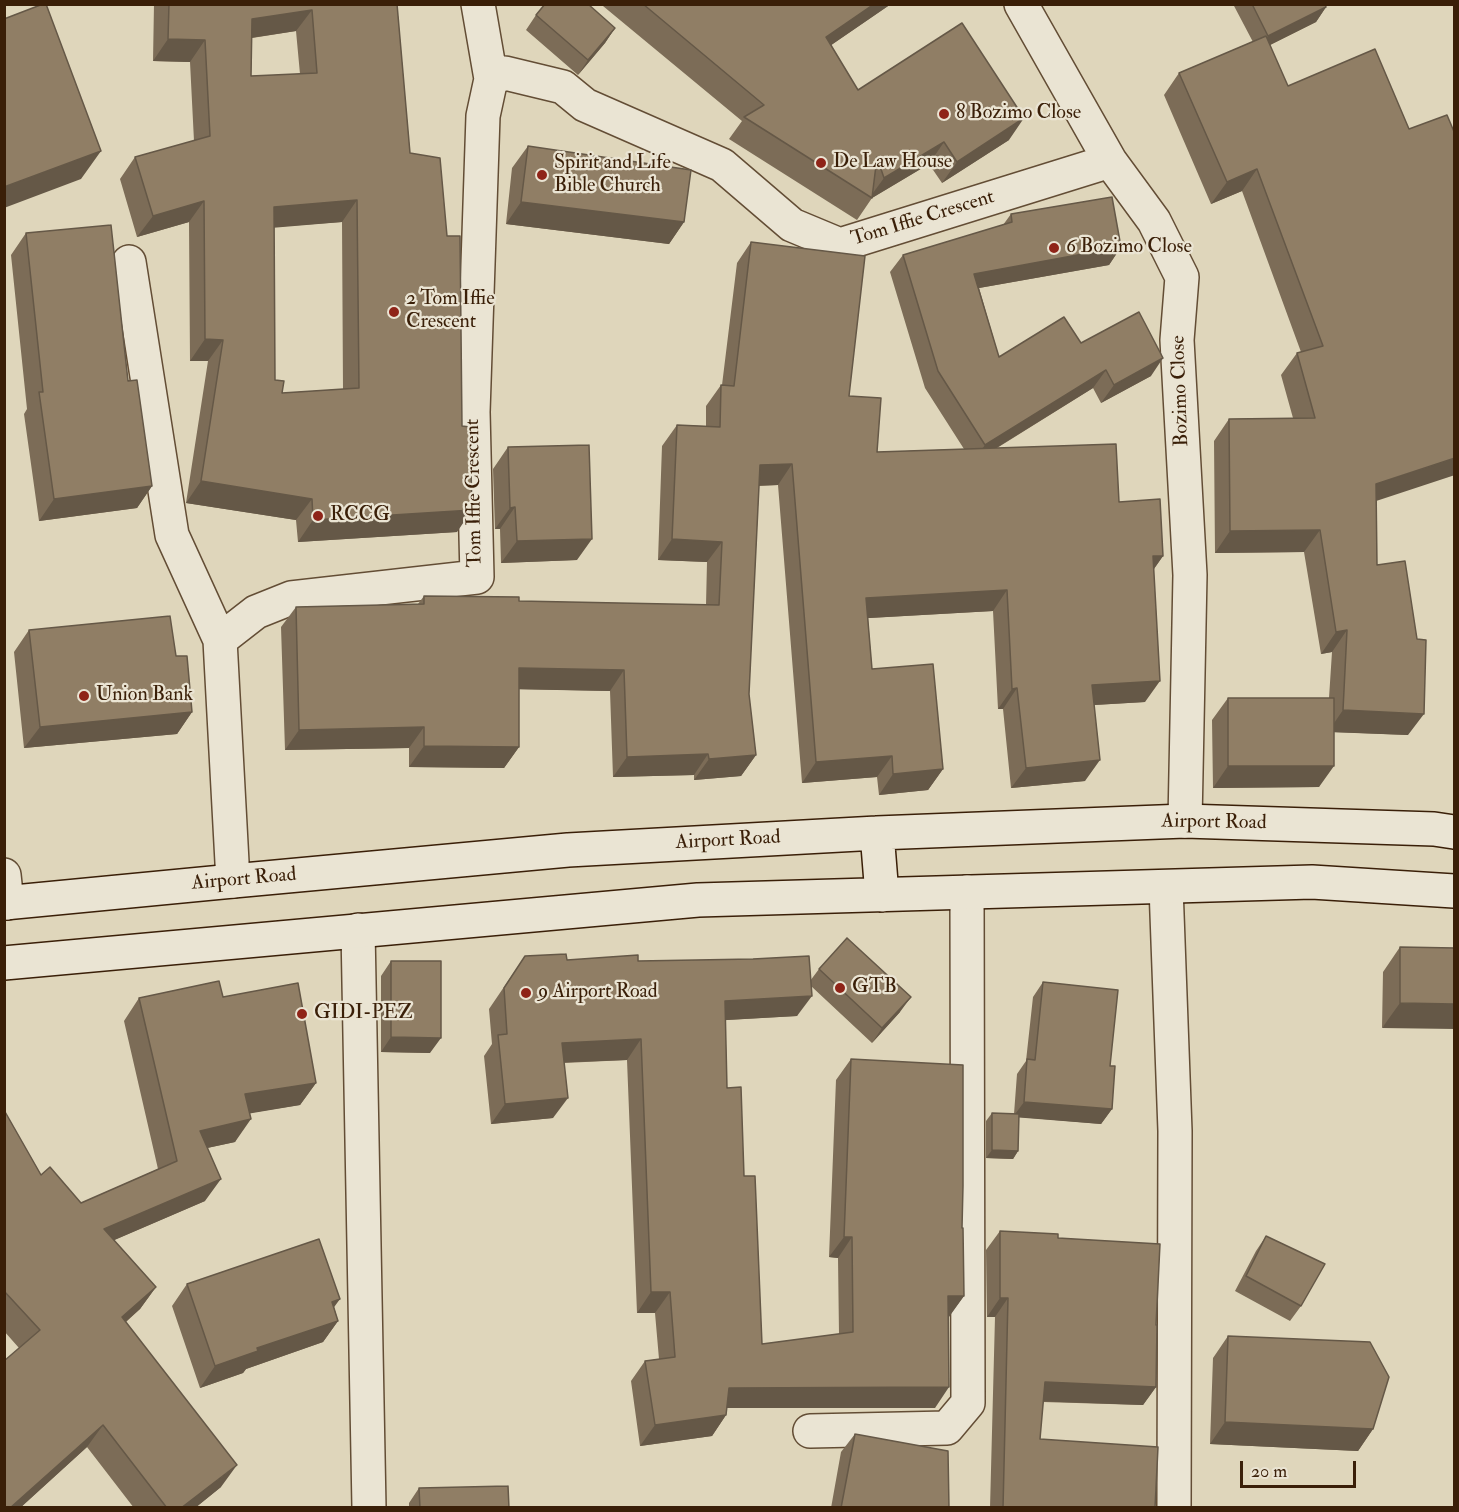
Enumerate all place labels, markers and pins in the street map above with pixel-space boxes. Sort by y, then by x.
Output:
place label: 8 Bozimo Close [956,102,1081,126]
marker: 8 Bozimo Close [937,107,951,121]
place label: De Law House [833,151,952,175]
place label: Spirit and Life Bible Church [554,152,671,199]
marker: De Law House [814,156,828,170]
marker: Spirit and Life Bible Church [535,168,549,182]
place label: 6 Bozimo Close [1066,236,1192,260]
marker: 6 Bozimo Close [1047,241,1061,255]
place label: 2 Tom Iffie Crescent [406,288,495,335]
marker: 2 Tom Iffie Crescent [387,305,401,319]
place label: RCCG [330,504,390,528]
marker: RCCG [311,509,325,523]
place label: Union Bank [96,684,193,708]
marker: Union Bank [77,689,91,703]
place label: GTB [852,976,897,1000]
place label: 9 Airport Road [538,981,658,1005]
marker: GTB [833,981,847,995]
marker: 9 Airport Road [519,986,533,1000]
place label: GIDI-PEZ [314,1002,413,1026]
marker: GIDI-PEZ [295,1007,309,1021]

